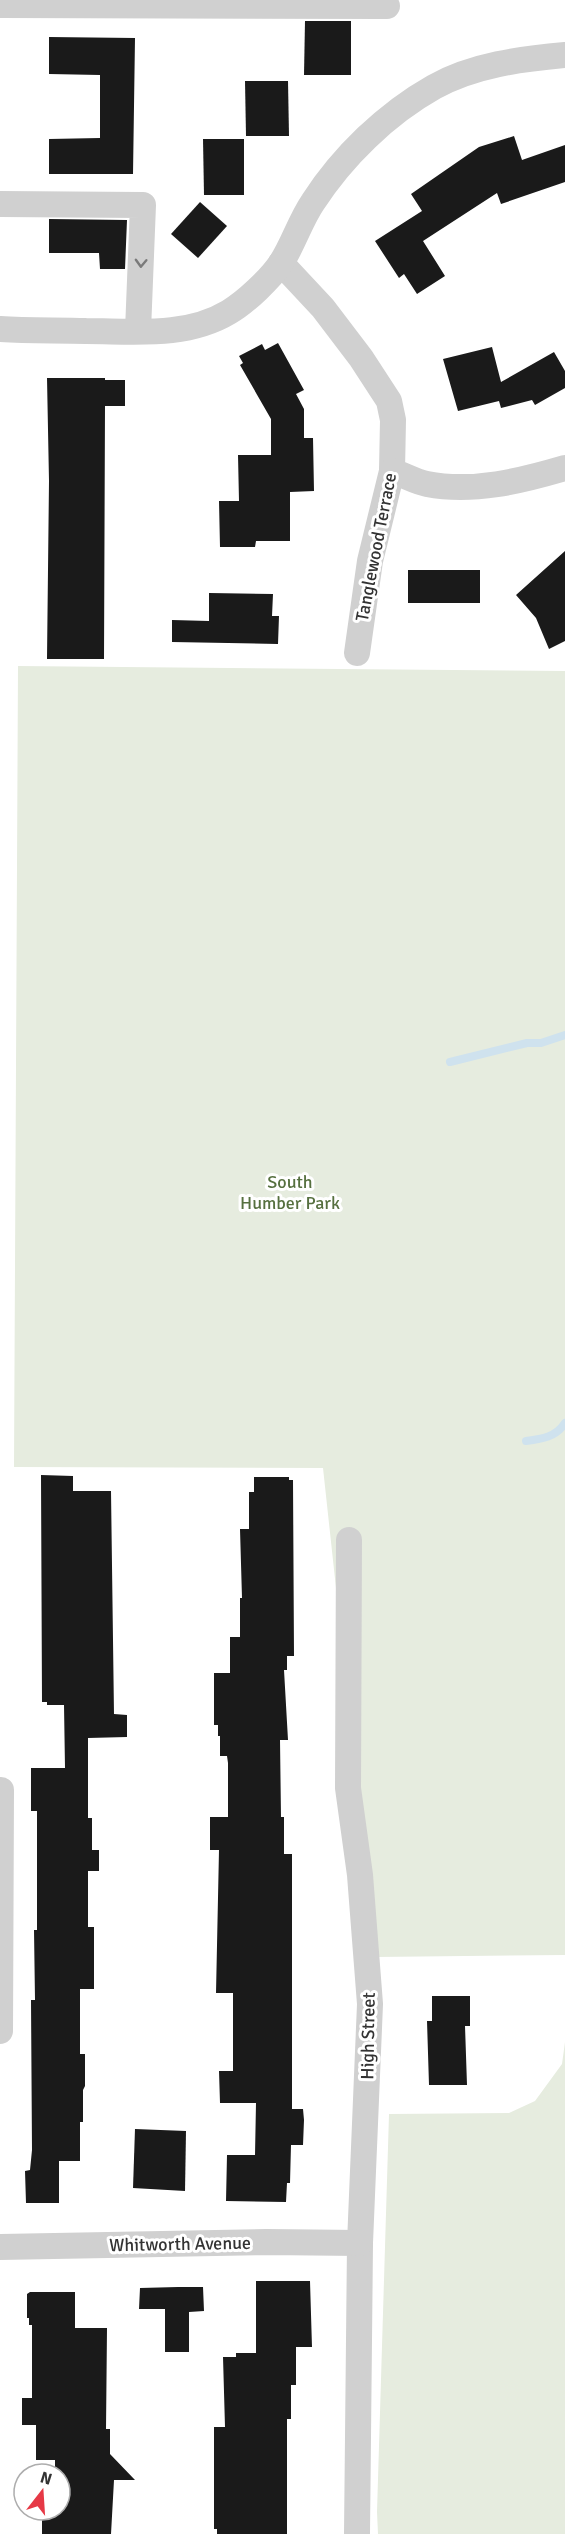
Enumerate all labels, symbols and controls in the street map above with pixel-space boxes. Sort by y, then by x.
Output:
one-way arrow [135,259,147,268]
street label: Tanglewood Terrace [351,471,401,623]
park label: South Humber Park [240,1171,340,1214]
street label: High Street [356,1992,380,2080]
street label: Whitworth Avenue [109,2232,251,2256]
north arrow [12,2462,72,2522]
text: N [38,2467,54,2490]

